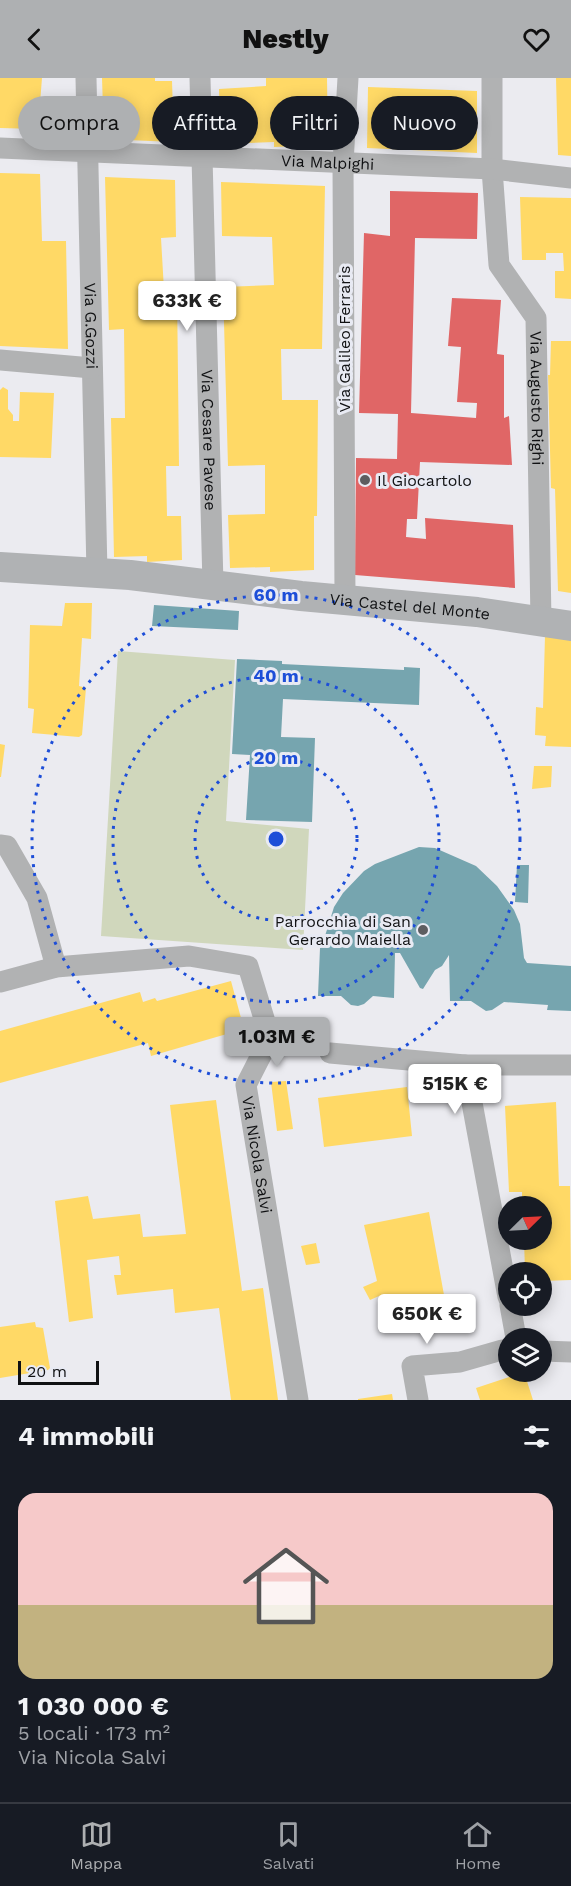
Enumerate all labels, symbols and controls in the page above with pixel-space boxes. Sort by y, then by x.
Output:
icon: back [18,23,51,56]
text: Nestly [242,23,329,55]
icon: heart [520,23,553,56]
chip: Compra [18,96,140,150]
chip: Affitta [152,96,258,150]
chip: Filtri [270,96,359,150]
chip: Nuovo [371,96,478,150]
street label: Via Malpighi [281,151,375,174]
street label: Via Galileo Ferraris [335,266,354,412]
pin: 633K € [138,281,236,332]
street label: Via G.Gozzi [81,282,101,369]
text: 633K € [152,288,222,312]
street label: Via Augusto Righi [526,331,547,466]
street label: Via Cesare Pavese [197,369,220,511]
place label: Il Giocartolo [377,471,472,490]
marker: Il Giocartolo [358,473,372,487]
text: 60 m [254,584,298,605]
street label: Via Castel del Monte [329,590,491,624]
text: 40 m [253,665,299,686]
text: 20 m [254,747,298,768]
centre of rings [266,829,286,849]
place label: Parrocchia di San Gerardo Maiella [275,912,411,949]
marker: Parrocchia di San Gerardo Maiella [416,923,430,937]
pin: 1.03M € [222,1017,332,1068]
text: 1.03M € [239,1024,315,1048]
pin: 515K € [406,1064,504,1115]
text: 515K € [422,1071,488,1095]
street label: Via Nicola Salvi [238,1095,276,1215]
north arrow [498,1196,552,1250]
map controls [498,1196,552,1382]
button: locate [498,1262,552,1316]
pin: 650K € [378,1294,476,1345]
text: 650K € [392,1301,462,1325]
button: layers [498,1328,552,1382]
scale bar [18,1358,99,1386]
text: 20 m [27,1362,67,1381]
icon: filters [520,1420,553,1453]
text: 4 immobili [18,1421,154,1451]
icon: home [232,1532,340,1640]
text: 1 030 000 € [18,1691,169,1721]
text: 5 locali · 173 m² [18,1721,170,1745]
text: Via Nicola Salvi [18,1745,166,1769]
tab: Mappa [70,1818,122,1873]
tab: Salvati [263,1818,314,1873]
tab: Home [455,1818,501,1873]

